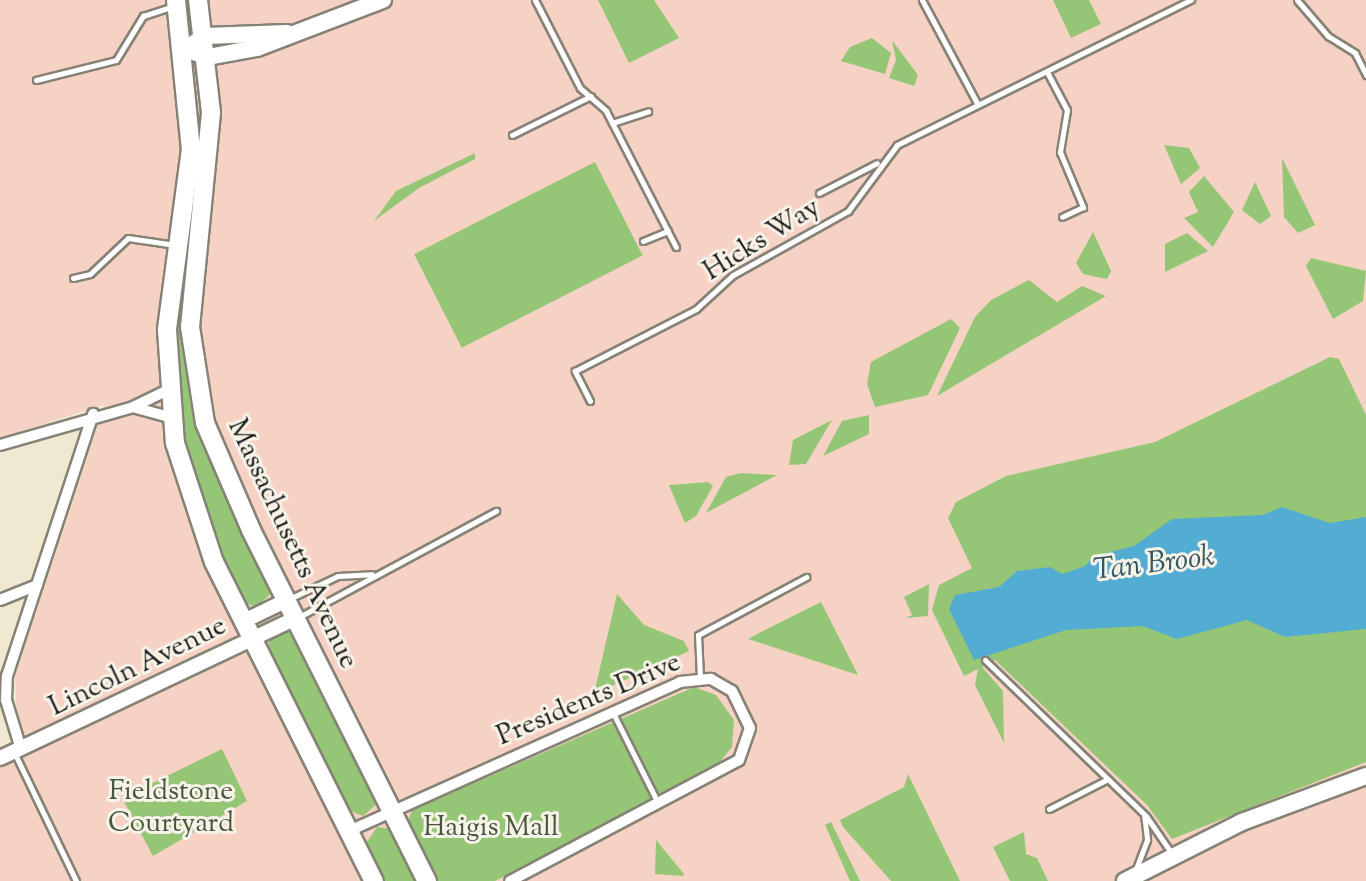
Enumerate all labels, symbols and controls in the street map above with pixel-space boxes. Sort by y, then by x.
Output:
street label: Hicks Way [698,191,826,289]
street label: Massachusetts Avenue [219,414,365,674]
water label: Tan Brook [1091,540,1217,590]
street label: Lincoln Avenue [44,610,232,724]
street label: Presidents Drive [492,646,686,754]
park label: Fieldstone Courtyard [108,775,234,841]
park label: Haigis Mall [423,811,559,845]

